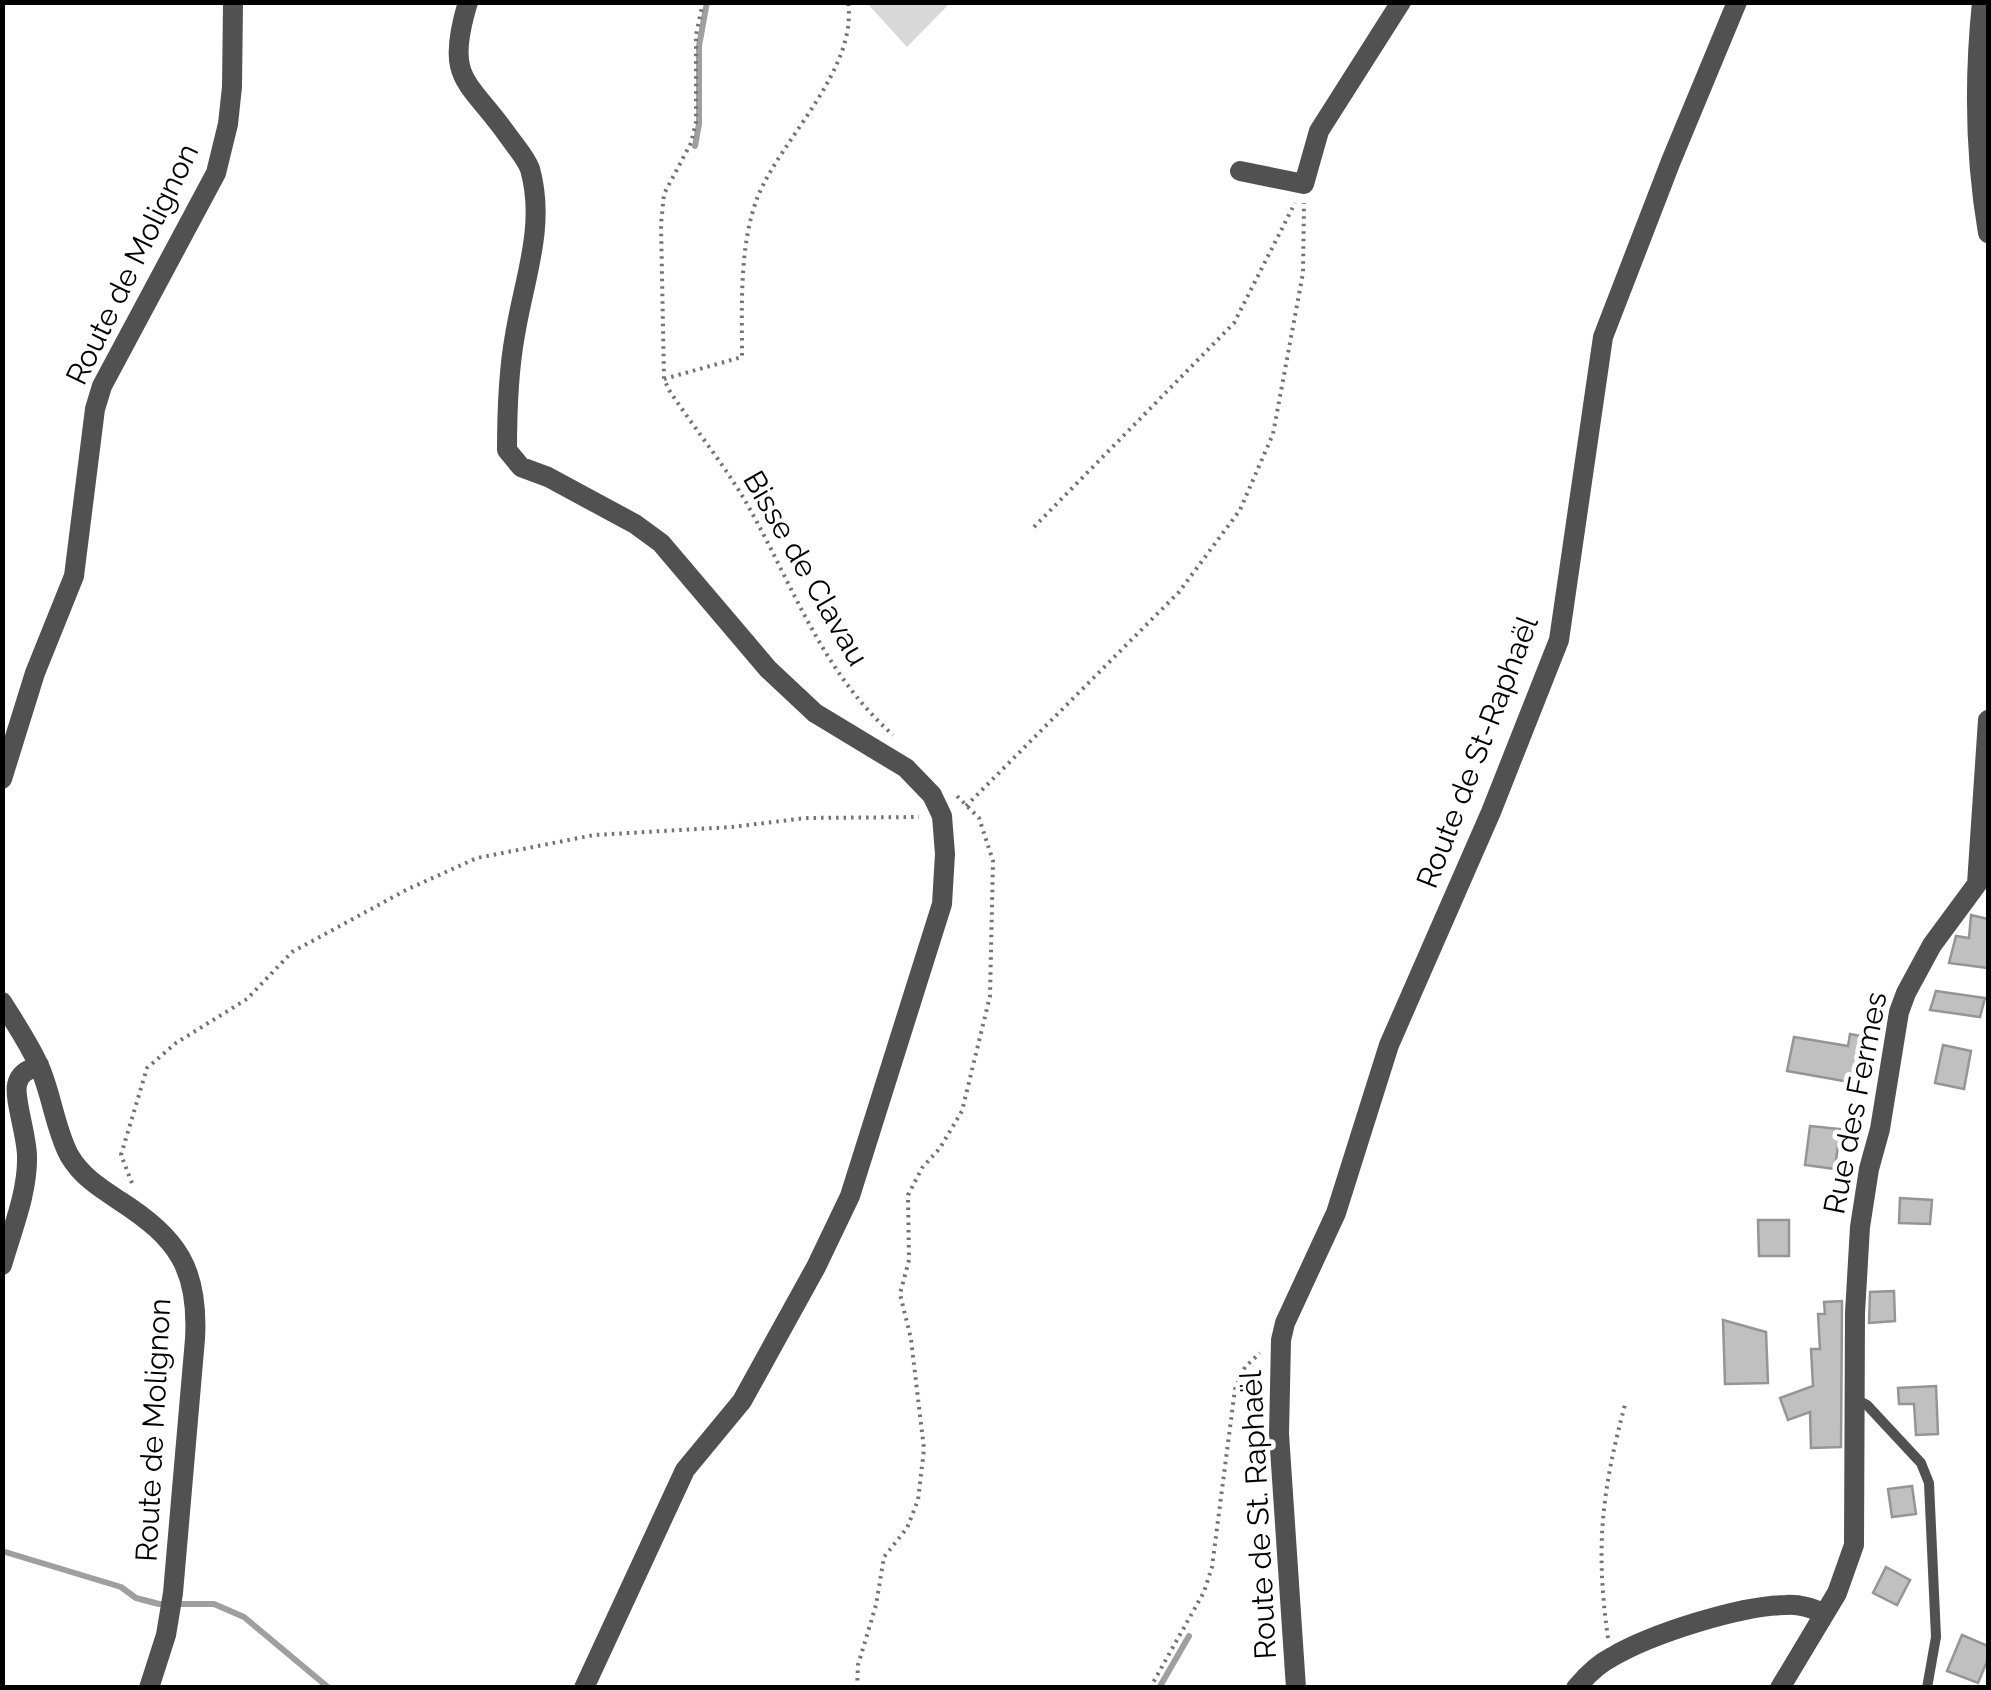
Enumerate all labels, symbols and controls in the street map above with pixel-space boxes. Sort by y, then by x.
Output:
street label: Route de Molignon [58,138,206,390]
street label: Bisse de Clavau [736,464,876,672]
street label: Route de St-Raphaël [1409,610,1545,893]
street label: Rue des Fermes [1816,989,1894,1217]
street label: Route de Molignon [129,1297,177,1563]
street label: Route de St. Raphaël [1233,1369,1283,1660]

